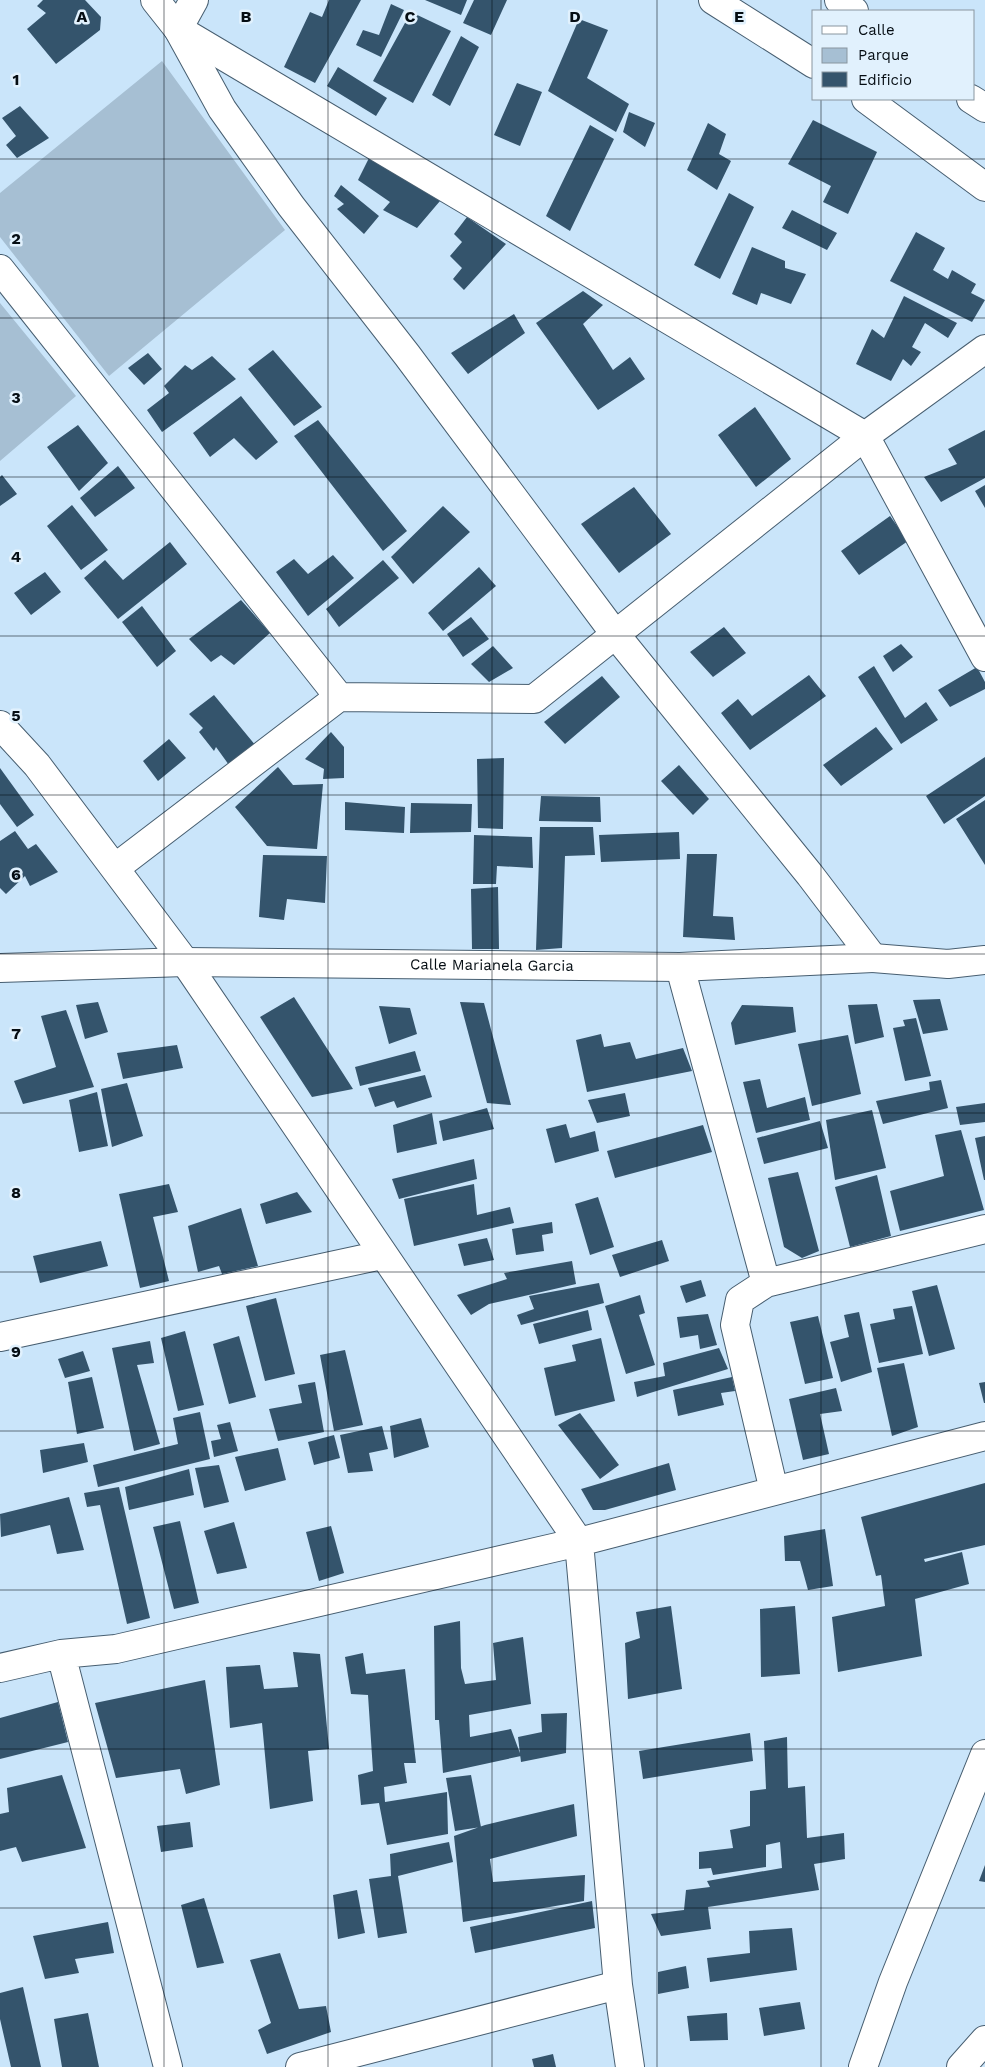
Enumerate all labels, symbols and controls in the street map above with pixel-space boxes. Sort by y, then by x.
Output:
text: A [77,7,88,26]
text: B [241,7,252,26]
text: C [405,7,416,26]
text: D [569,7,581,26]
text: E [734,7,744,26]
legend [812,10,975,100]
text: Calle [858,21,895,39]
text: Parque [858,46,909,64]
text: 1 [13,70,19,89]
text: Edificio [858,71,912,89]
text: 2 [11,229,21,248]
text: 3 [11,388,21,407]
text: 4 [11,547,21,566]
text: 5 [11,706,21,725]
text: 6 [11,865,21,884]
street label: Calle Marianela Garcia [410,955,574,975]
text: 7 [11,1024,21,1043]
text: 8 [11,1183,21,1202]
text: 9 [11,1342,21,1361]

